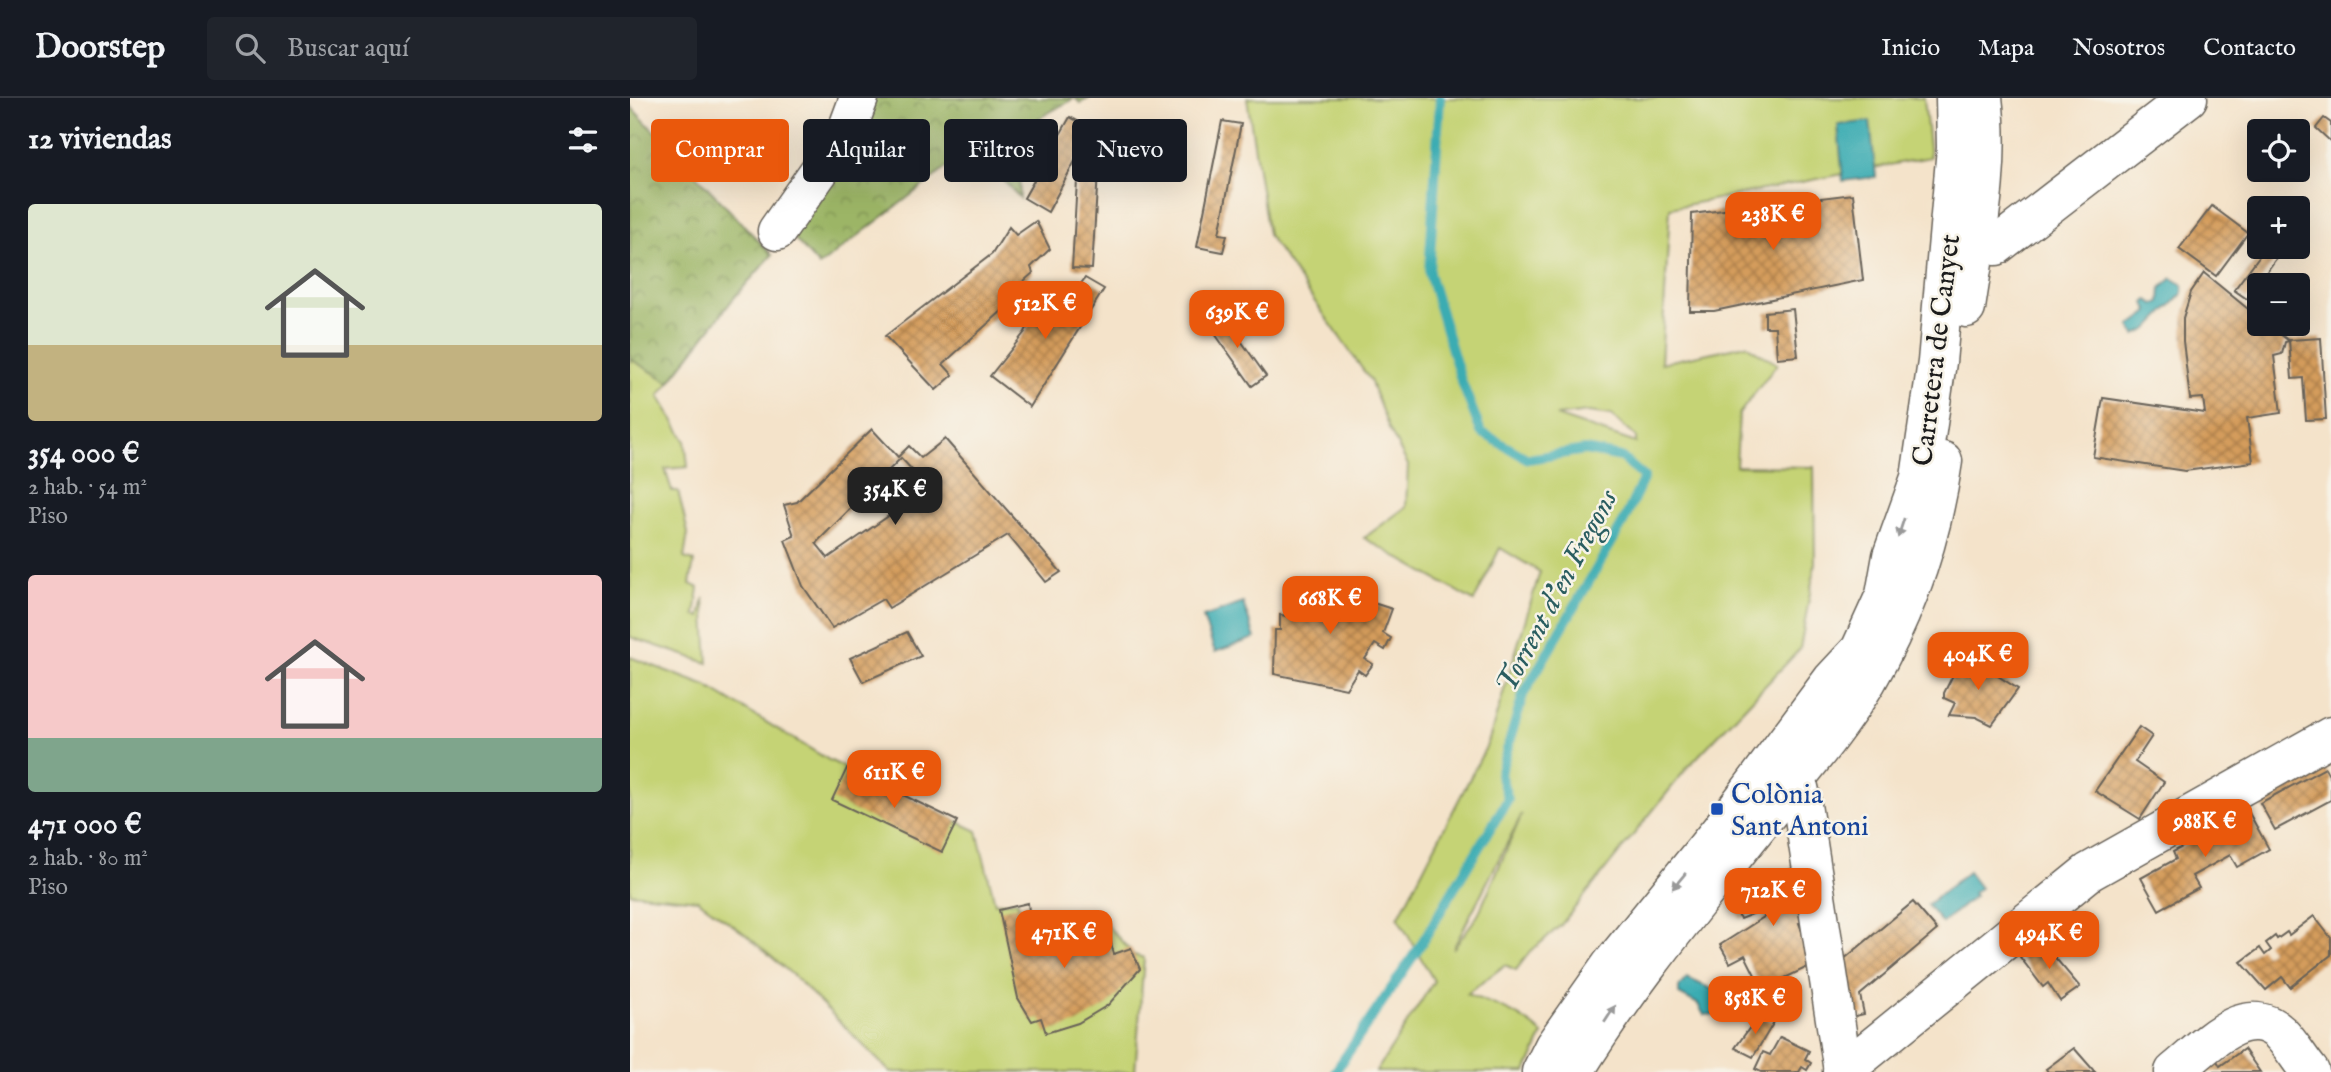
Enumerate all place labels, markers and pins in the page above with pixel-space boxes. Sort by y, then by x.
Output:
pin: 238K € [1716,192,1830,252]
pin: 512K € [988,282,1102,341]
pin: 639K € [1180,290,1294,350]
pin: 354K € [838,468,952,527]
pin: 668K € [1273,576,1387,636]
pin: 404K € [1921,632,2035,692]
pin: 611K € [837,750,951,810]
place label: Colònia Sant Antoni [1731,778,1869,845]
pin: 988K € [2148,800,2262,859]
marker: Colònia Sant Antoni [1709,801,1725,817]
pin: 712K € [1716,868,1830,928]
pin: 471K € [1007,910,1121,970]
pin: 494K € [1992,912,2106,971]
pin: 858K € [1698,976,1812,1036]

